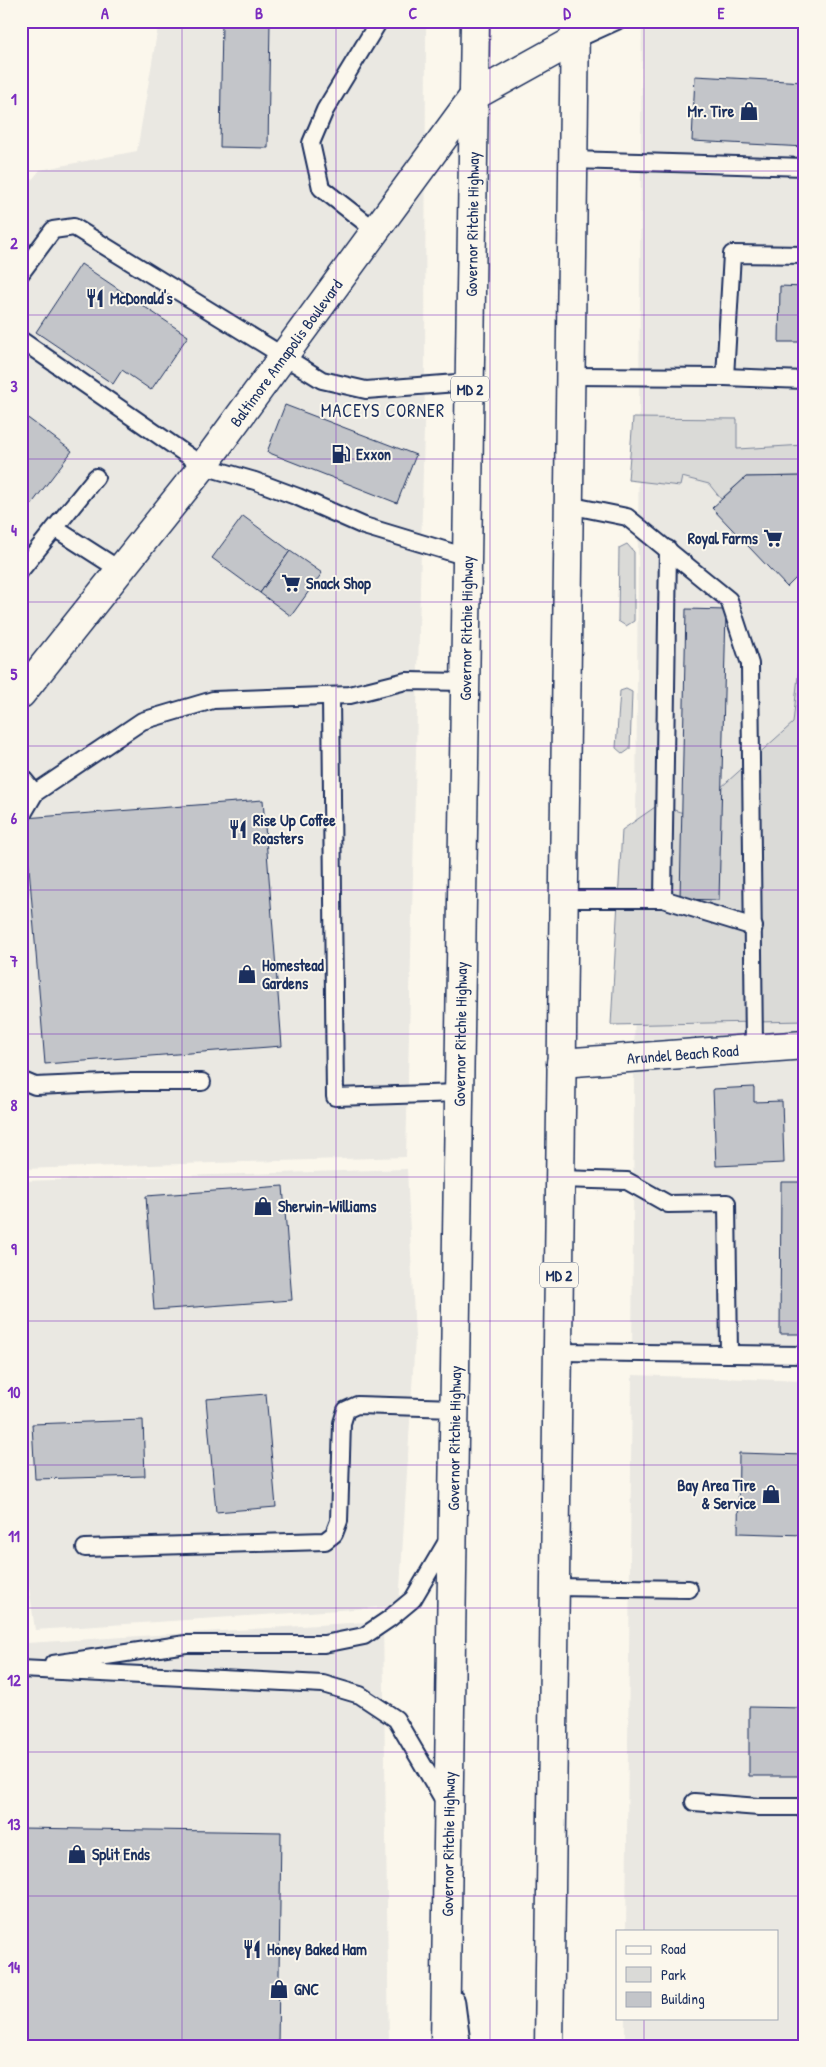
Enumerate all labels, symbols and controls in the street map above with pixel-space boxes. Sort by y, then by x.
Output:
text: A [101,2,109,24]
text: B [255,2,263,24]
text: C [409,2,418,24]
text: D [563,2,571,24]
text: E [717,2,725,24]
text: 1 [11,88,17,110]
place label: Mr. Tire [688,100,735,122]
shop icon: Mr. Tire [738,100,760,122]
street label: Governor Ritchie Highway [460,151,484,297]
text: 2 [10,232,18,254]
street label: Baltimore Annapolis Boulevard [225,275,347,431]
restaurant icon: McDonald's [84,287,106,309]
place label: McDonald's [110,287,173,309]
text: 3 [10,375,18,397]
road number: MD 2 [451,376,489,402]
district label: MACEYS CORNER [321,398,445,423]
fuel station icon: Exxon [330,443,352,465]
place label: Exxon [356,443,391,465]
text: 4 [11,519,17,541]
place label: Royal Farms [688,527,759,550]
supermarket icon: Royal Farms [762,527,784,549]
street label: Governor Ritchie Highway [454,555,478,701]
supermarket icon: Snack Shop [280,572,302,594]
place label: Snack Shop [306,572,371,595]
text: 5 [11,663,18,685]
text: 6 [11,807,18,829]
place label: Rise Up Coffee Roasters [253,809,336,849]
restaurant icon: Rise Up Coffee Roasters [227,818,249,840]
text: 7 [9,950,18,972]
place label: Homestead Gardens [262,954,324,994]
street label: Governor Ritchie Highway [448,961,472,1107]
shop icon: Homestead Gardens [236,963,258,985]
street label: Arundel Beach Road [626,1039,739,1069]
text: 8 [11,1094,18,1116]
shop icon: Sherwin-Williams [252,1195,274,1217]
place label: Sherwin-Williams [278,1195,377,1217]
text: 9 [11,1238,17,1260]
road number: MD 2 [540,1262,578,1288]
street label: Governor Ritchie Highway [442,1365,466,1511]
text: 10 [8,1381,20,1403]
place label: Bay Area Tire & Service [677,1474,757,1514]
shop icon: Bay Area Tire & Service [760,1483,782,1505]
text: 11 [8,1525,20,1547]
text: 12 [7,1669,21,1691]
street label: Governor Ritchie Highway [436,1771,460,1917]
text: 13 [8,1813,20,1835]
shop icon: Split Ends [66,1843,88,1865]
place label: Split Ends [92,1843,151,1866]
legend [616,1930,778,2020]
restaurant icon: Honey Baked Ham [241,1938,263,1960]
place label: Honey Baked Ham [267,1938,367,1961]
text: Road [661,1938,686,1959]
text: 14 [8,1956,20,1978]
text: Park [661,1964,686,1985]
shop icon: GNC [268,1978,290,2000]
place label: GNC [294,1978,319,2000]
text: Building [661,1988,705,2009]

